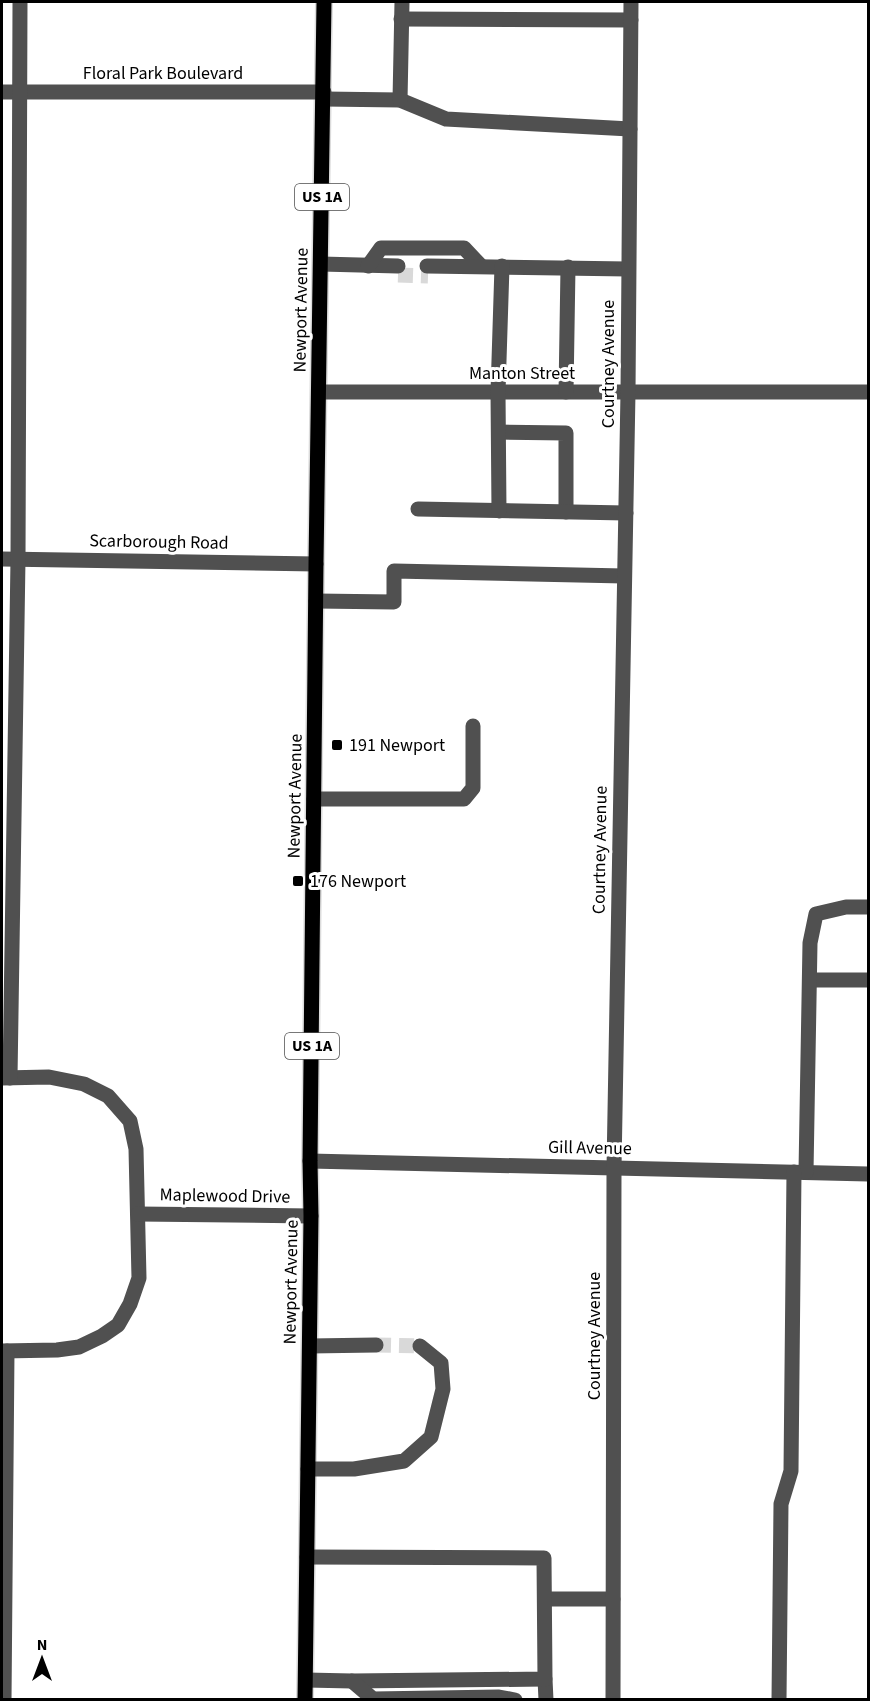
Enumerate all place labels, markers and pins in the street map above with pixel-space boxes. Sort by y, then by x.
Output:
place label: 191 Newport [349,733,445,758]
marker: 191 Newport [330,738,344,752]
place label: 176 Newport [310,869,406,894]
marker: 176 Newport [291,874,305,888]

